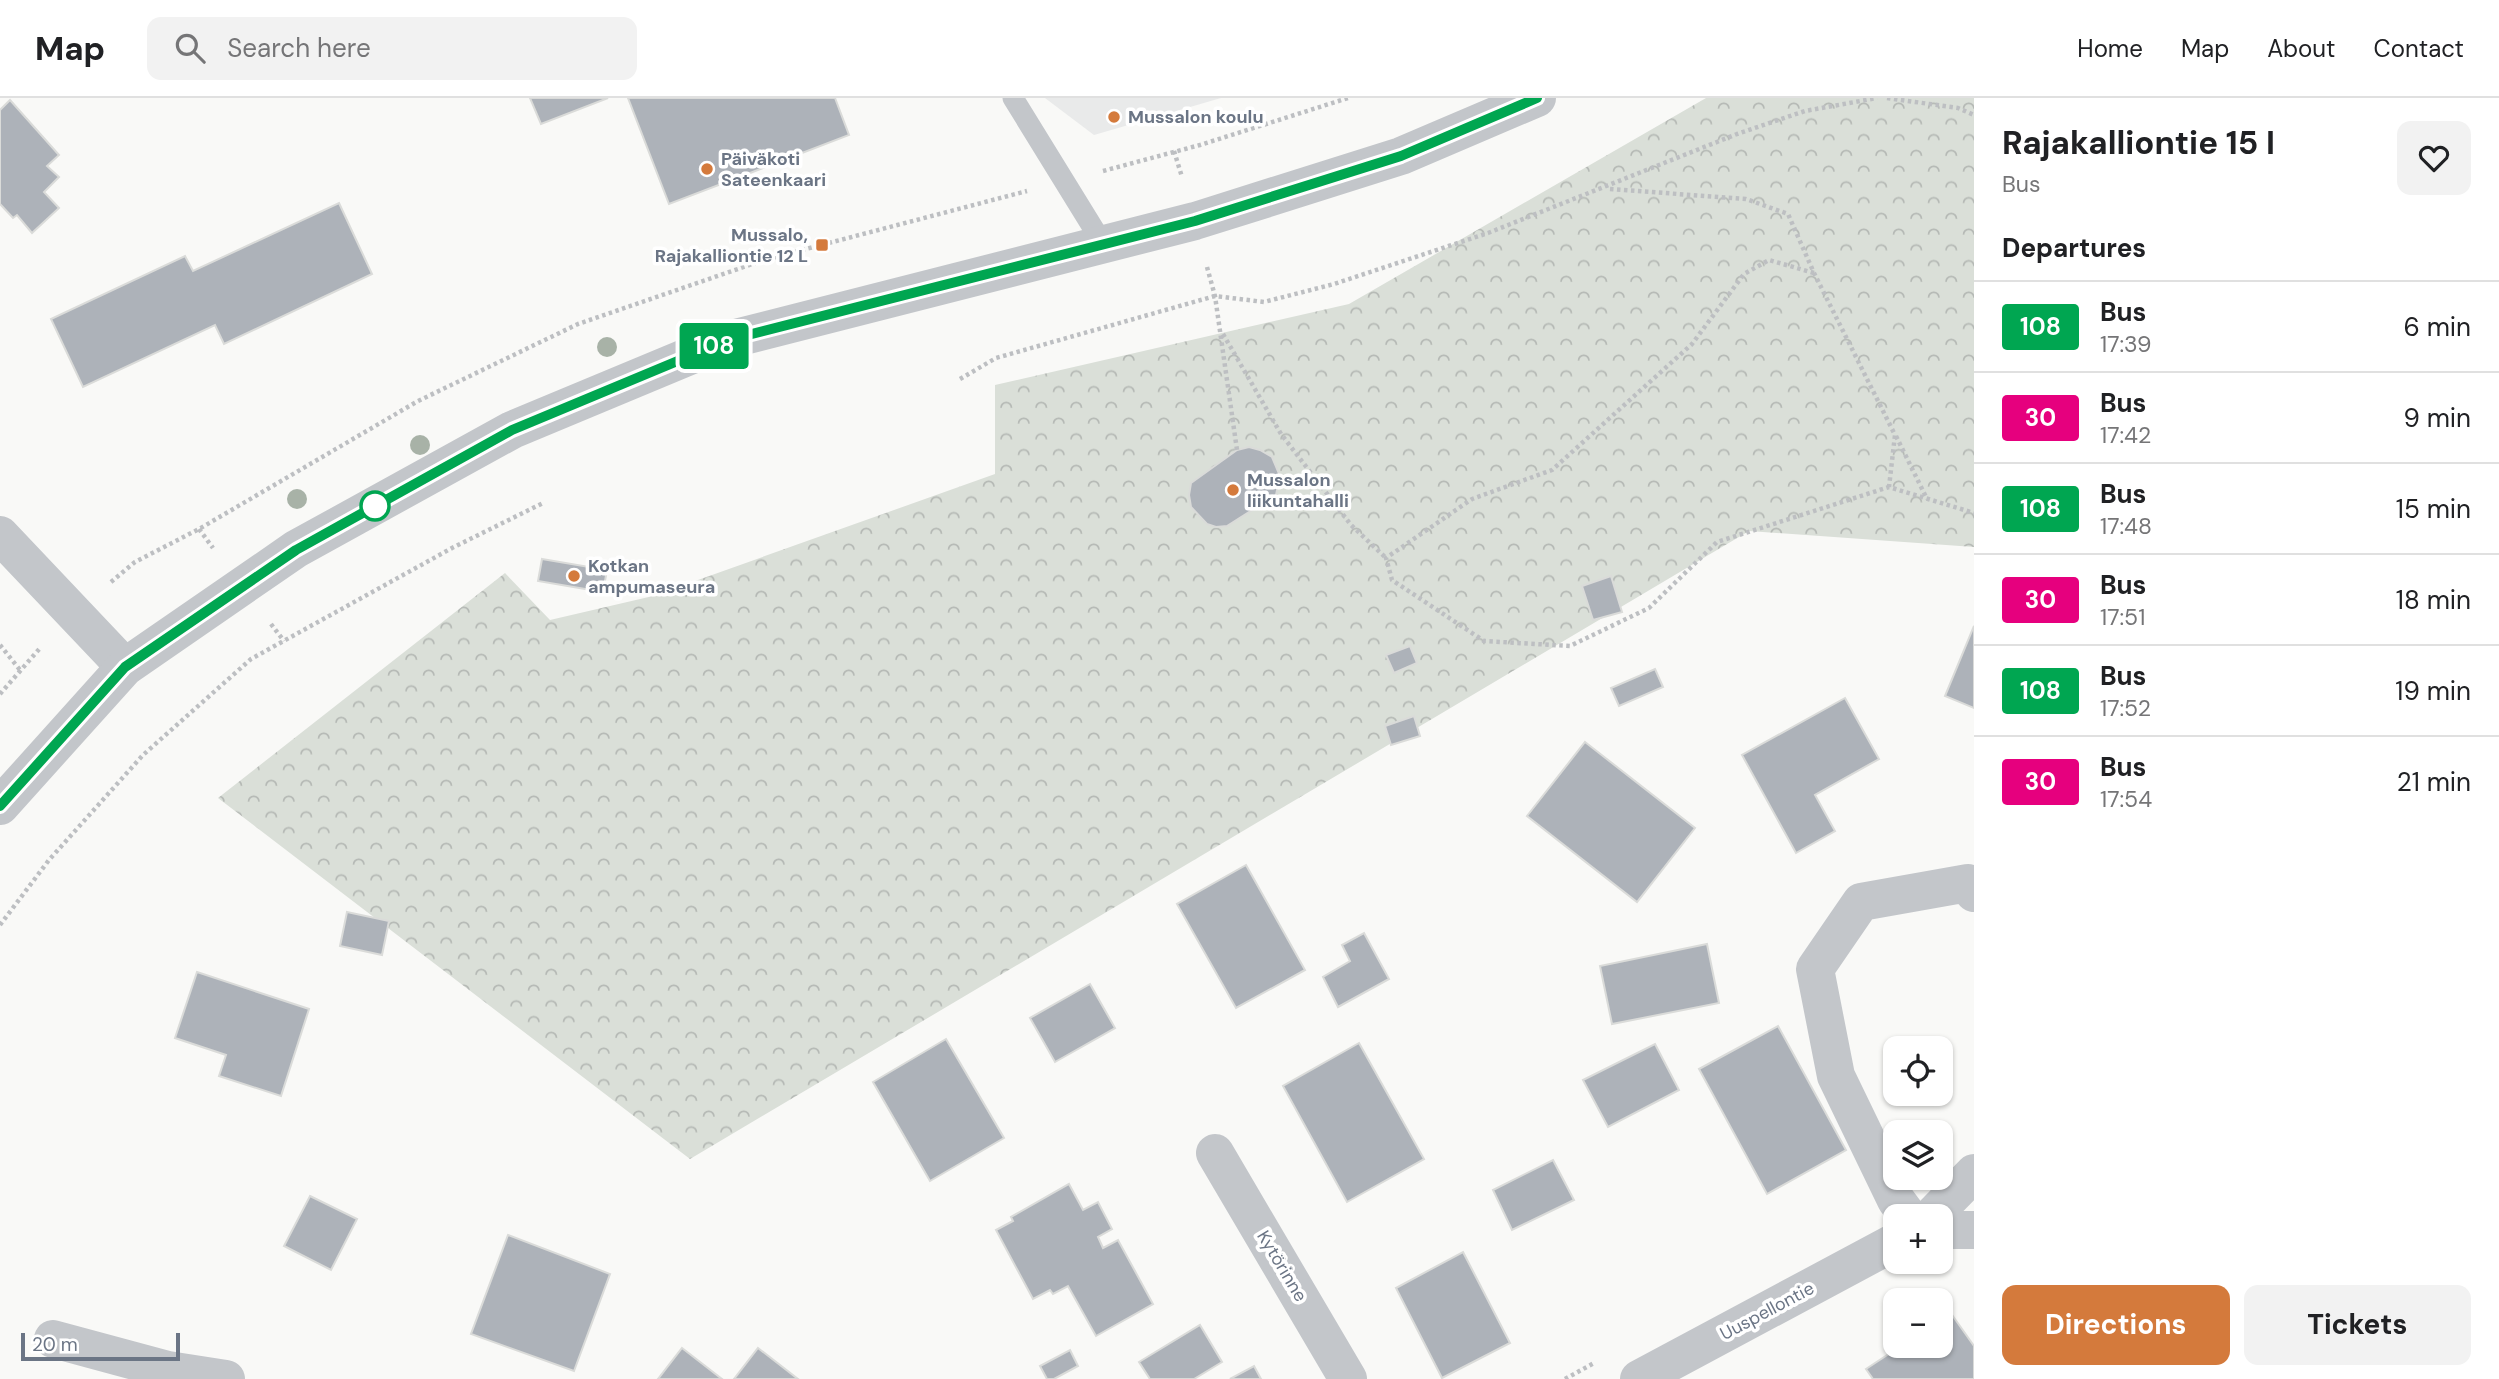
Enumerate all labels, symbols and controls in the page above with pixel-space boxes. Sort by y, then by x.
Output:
search box [147,17,637,80]
text: Map [35,27,105,70]
icon: search [171,29,209,67]
text: Search here [227,31,371,65]
text: Home [2077,33,2143,64]
text: Map [2181,33,2229,64]
text: About [2267,33,2336,64]
text: Contact [2374,33,2464,64]
place label: Mussalon koulu [1128,105,1263,129]
marker: Mussalon koulu [1106,109,1122,125]
text: Rajakalliontie 15 I [2002,121,2275,164]
button: heart [2397,121,2471,195]
place label: Päiväkoti Sateenkaari [721,147,826,192]
marker: Päiväkoti Sateenkaari [699,161,715,177]
text: Bus [2002,169,2041,199]
place label: Mussalo, Rajakalliontie 12 L [655,223,808,268]
text: Departures [2002,231,2146,265]
marker: Mussalo, Rajakalliontie 12 L [814,237,830,253]
text: Bus [2100,295,2146,329]
text: 6 min [2403,310,2471,344]
text: 108 [2020,311,2061,342]
line badge: 108 [674,323,754,369]
text: 17:39 [2100,329,2151,359]
text: 108 [694,330,734,361]
text: Bus [2100,386,2146,420]
text: 9 min [2403,401,2471,435]
text: 30 [2025,402,2056,433]
text: 17:42 [2100,420,2151,450]
place label: Mussalon liikuntahalli [1247,468,1349,513]
text: Bus [2100,477,2146,511]
marker: Mussalon liikuntahalli [1225,482,1241,498]
unlabelled marker [360,491,390,521]
text: 15 min [2396,492,2471,526]
text: 108 [2020,493,2061,524]
text: 17:48 [2100,511,2152,541]
place label: Kotkan ampumaseura [588,554,715,599]
marker: Kotkan ampumaseura [566,568,582,584]
text: Bus [2100,568,2146,602]
text: 18 min [2396,583,2471,617]
text: 30 [2025,584,2056,615]
text: 17:51 [2100,602,2145,632]
text: Bus [2100,659,2146,693]
text: 19 min [2395,674,2471,708]
text: 108 [2020,675,2061,706]
text: 17:52 [2100,693,2151,723]
text: Bus [2100,750,2146,784]
text: 21 min [2397,765,2471,799]
text: 30 [2025,766,2056,797]
text: 17:54 [2100,784,2152,814]
map controls [1883,1036,1953,1358]
button: locate [1883,1036,1953,1106]
button: layers [1883,1120,1953,1190]
button: + [1883,1204,1953,1274]
street label: Kytörinne [1251,1226,1313,1306]
street label: Uuspellontie [1716,1276,1818,1346]
button: Directions [2002,1285,2230,1365]
button: Tickets [2244,1285,2471,1365]
button: − [1883,1288,1953,1358]
scale bar [21,1330,180,1362]
text: 20 m [32,1332,78,1357]

